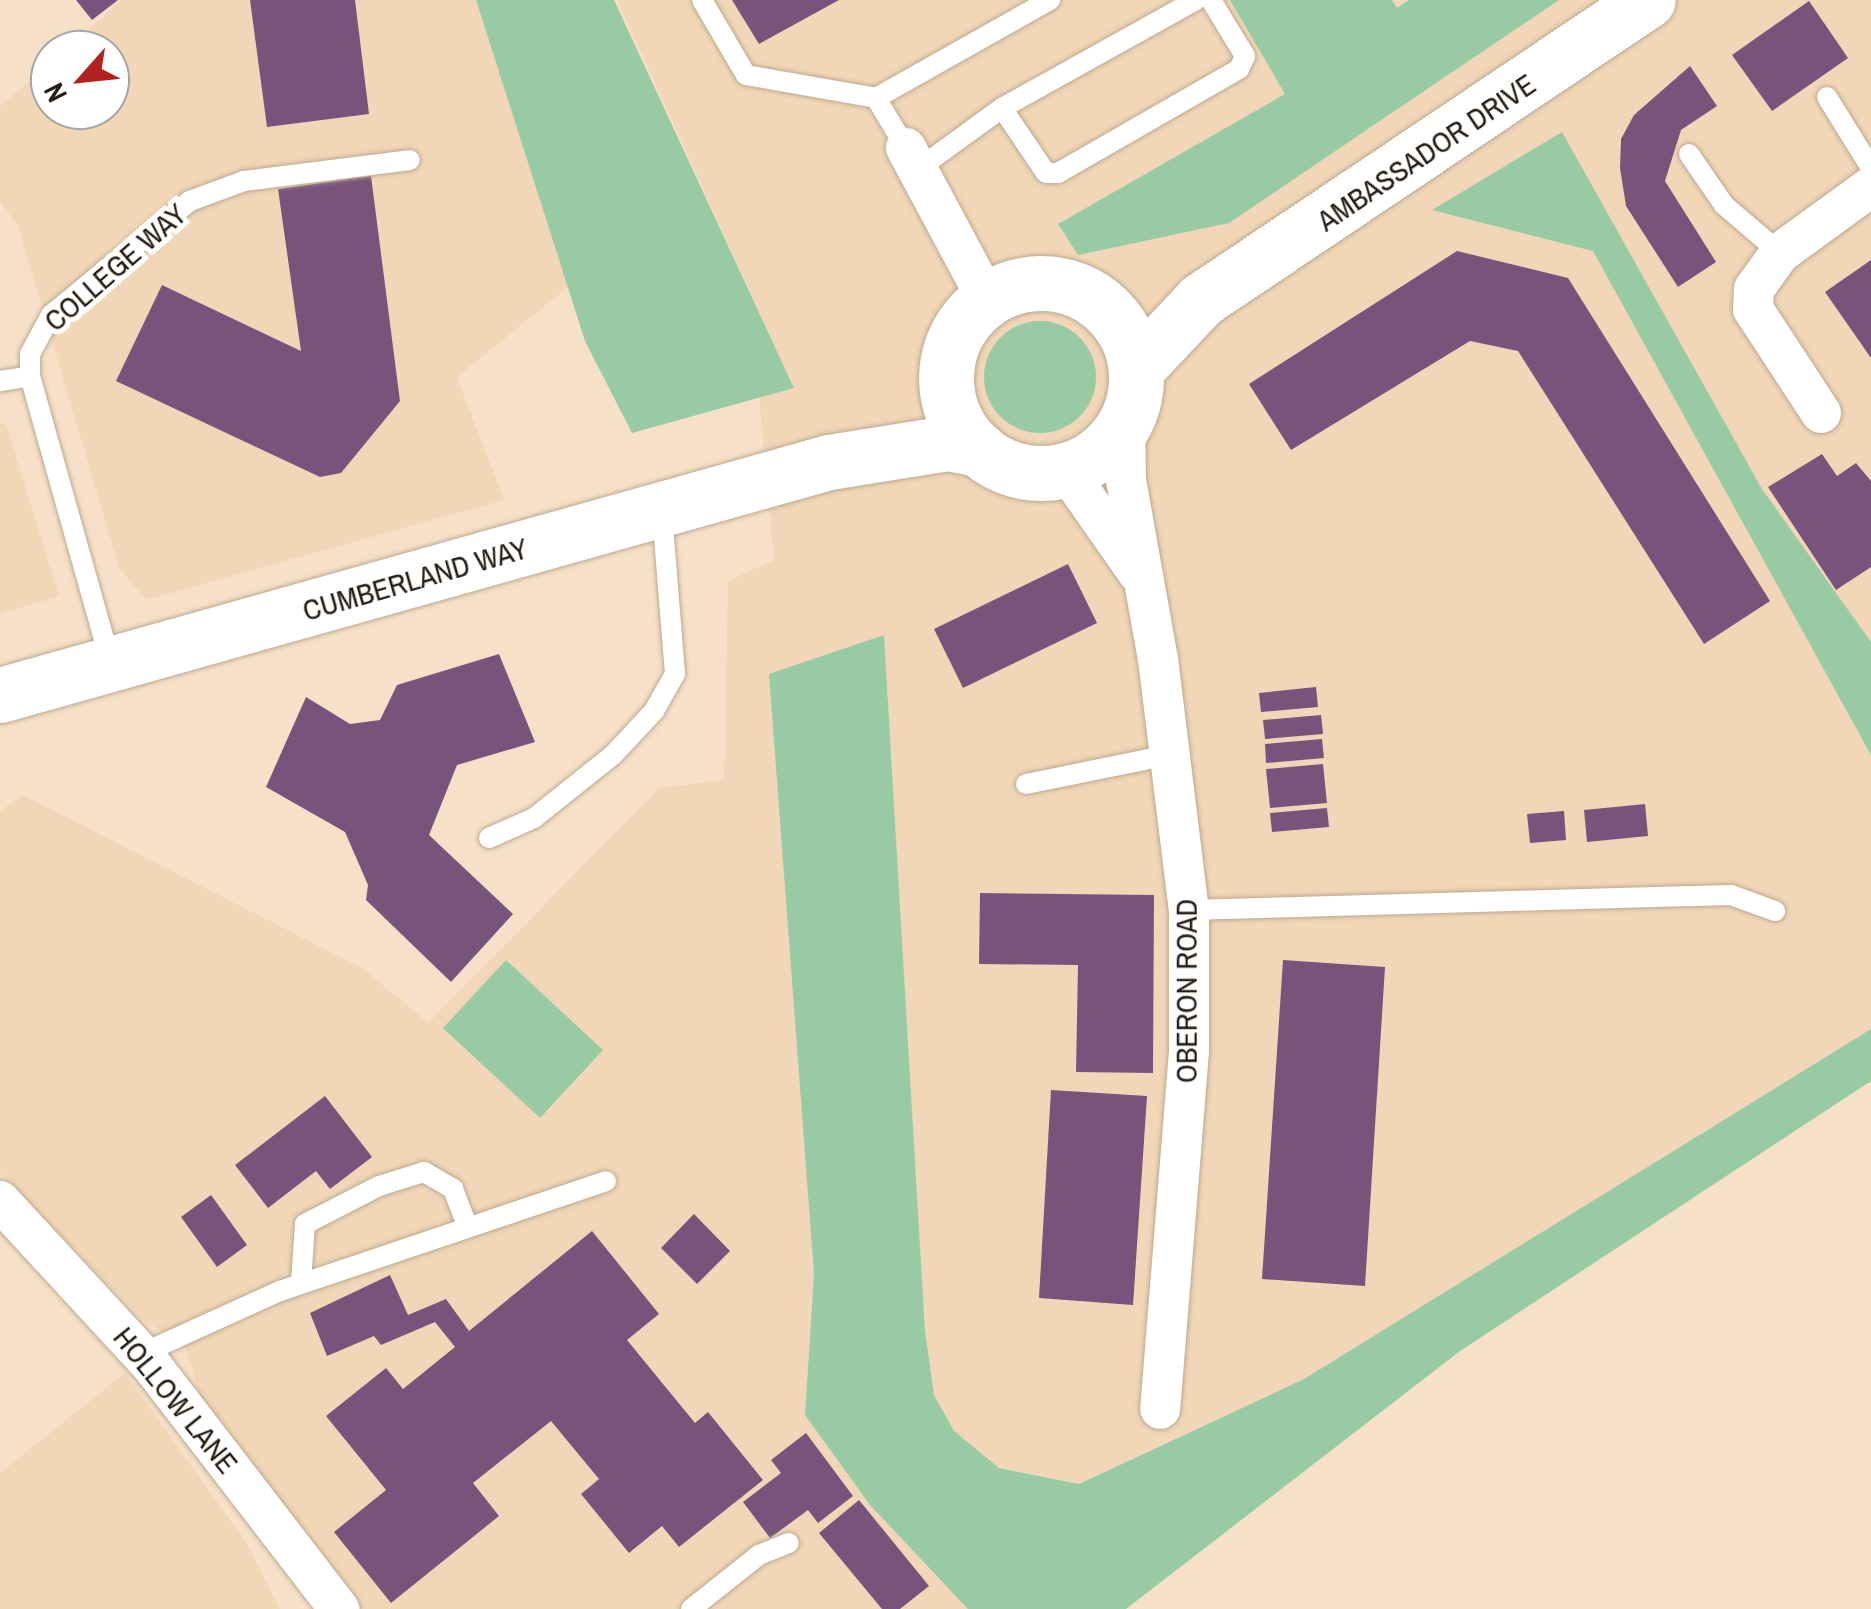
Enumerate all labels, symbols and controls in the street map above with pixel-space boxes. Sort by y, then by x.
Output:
north arrow [30,30,130,130]
street label: AMBASSADOR DRIVE [1310,66,1542,238]
text: N [34,77,76,109]
street label: COLLEGE WAY [37,196,193,338]
street label: CUMBERLAND WAY [298,530,532,628]
street label: OBERON ROAD [1168,899,1204,1083]
street label: HOLLOW LANE [106,1320,246,1480]

